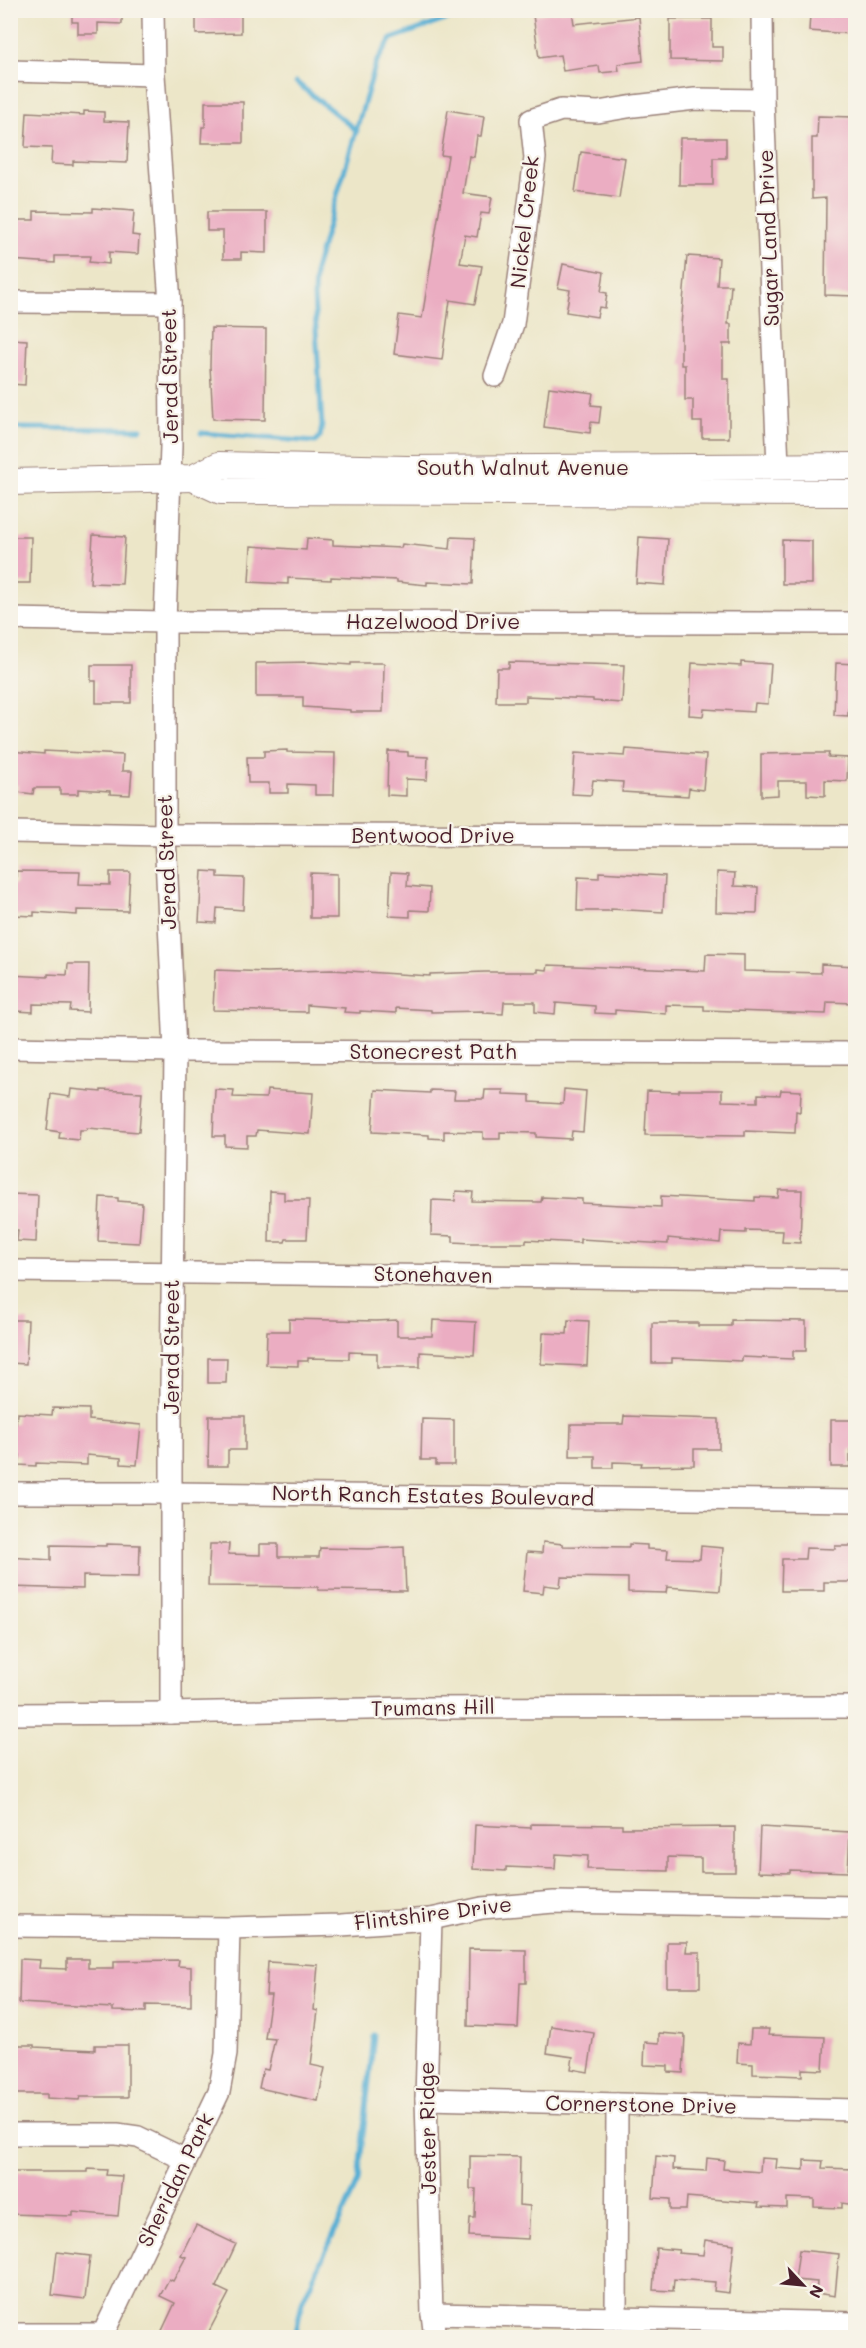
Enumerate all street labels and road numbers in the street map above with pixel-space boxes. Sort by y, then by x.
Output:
street label: Sugar Land Drive [751,149,784,327]
street label: Nickel Creek [503,154,544,289]
street label: Jerad Street [154,308,183,444]
street label: South Walnut Avenue [417,453,629,480]
street label: Hazelwood Drive [346,607,520,634]
street label: Jerad Street [150,794,181,930]
street label: Bentwood Drive [351,821,515,848]
street label: Stonecrest Path [349,1037,517,1064]
street label: Stonehaven [373,1259,493,1288]
street label: Jerad Street [157,1279,184,1415]
street label: North Ranch Estates Boulevard [272,1478,594,1511]
street label: Trumans Hill [371,1692,495,1721]
street label: Flintshire Drive [352,1889,513,1936]
street label: Jester Ridge [412,2061,441,2195]
street label: Cornerstone Drive [545,2088,737,2119]
street label: Sheridan Park [131,2108,219,2251]

